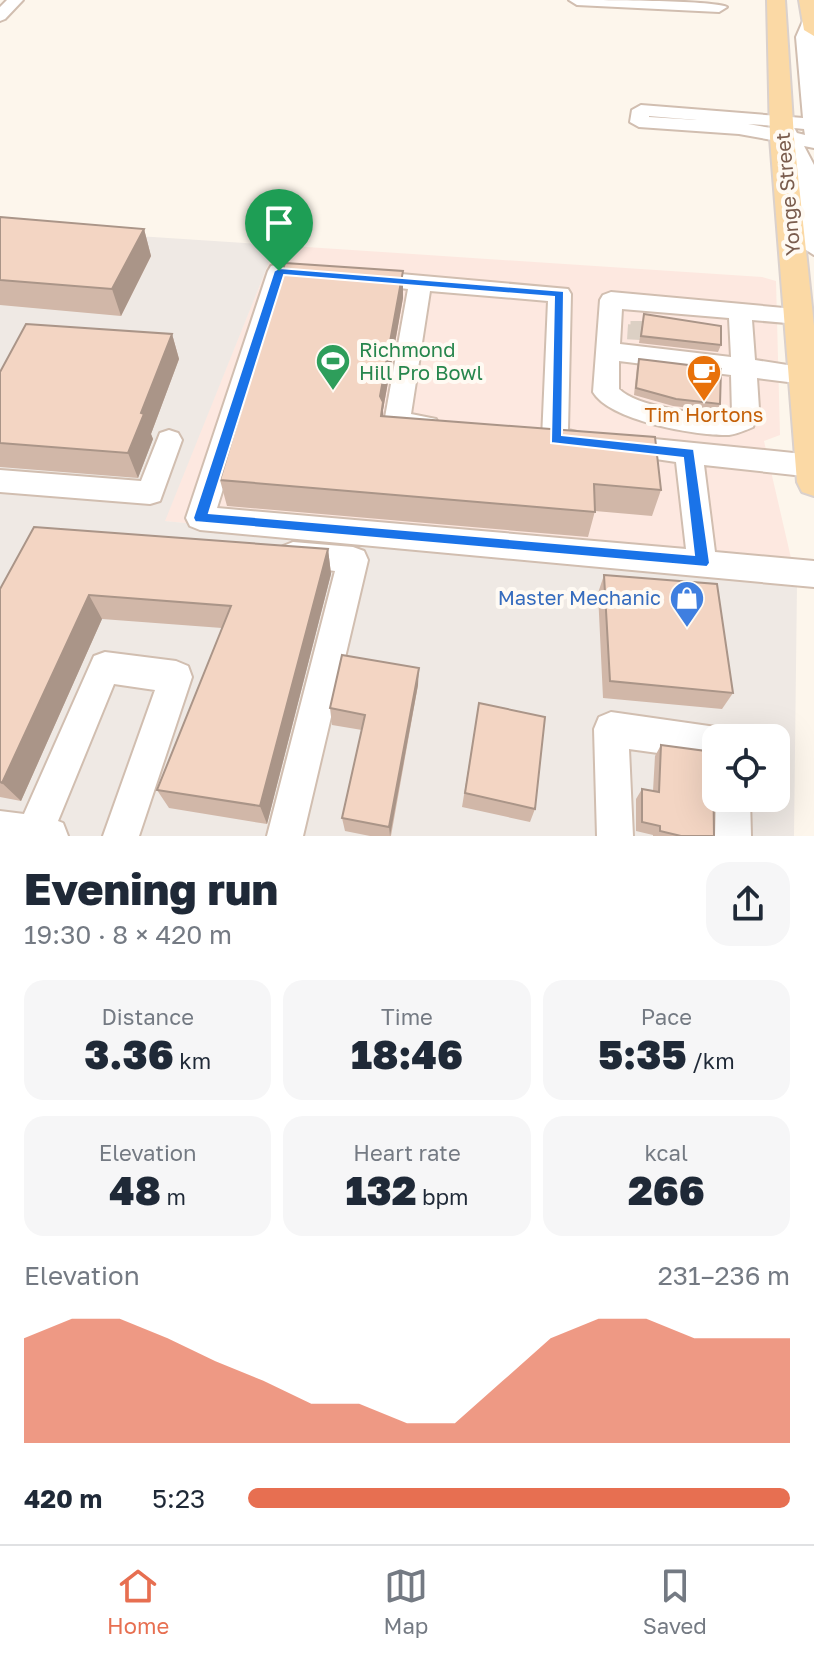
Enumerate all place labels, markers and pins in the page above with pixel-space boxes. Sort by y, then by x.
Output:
pin [245,189,313,271]
place label: Richmond Hill Pro Bowl [359,337,483,384]
sports icon: Richmond Hill Pro Bowl [314,342,352,392]
cafe icon: Tim Hortons [685,353,723,403]
place label: Tim Hortons [645,402,763,426]
shop icon: Master Mechanic [668,579,706,629]
place label: Master Mechanic [498,585,661,609]

